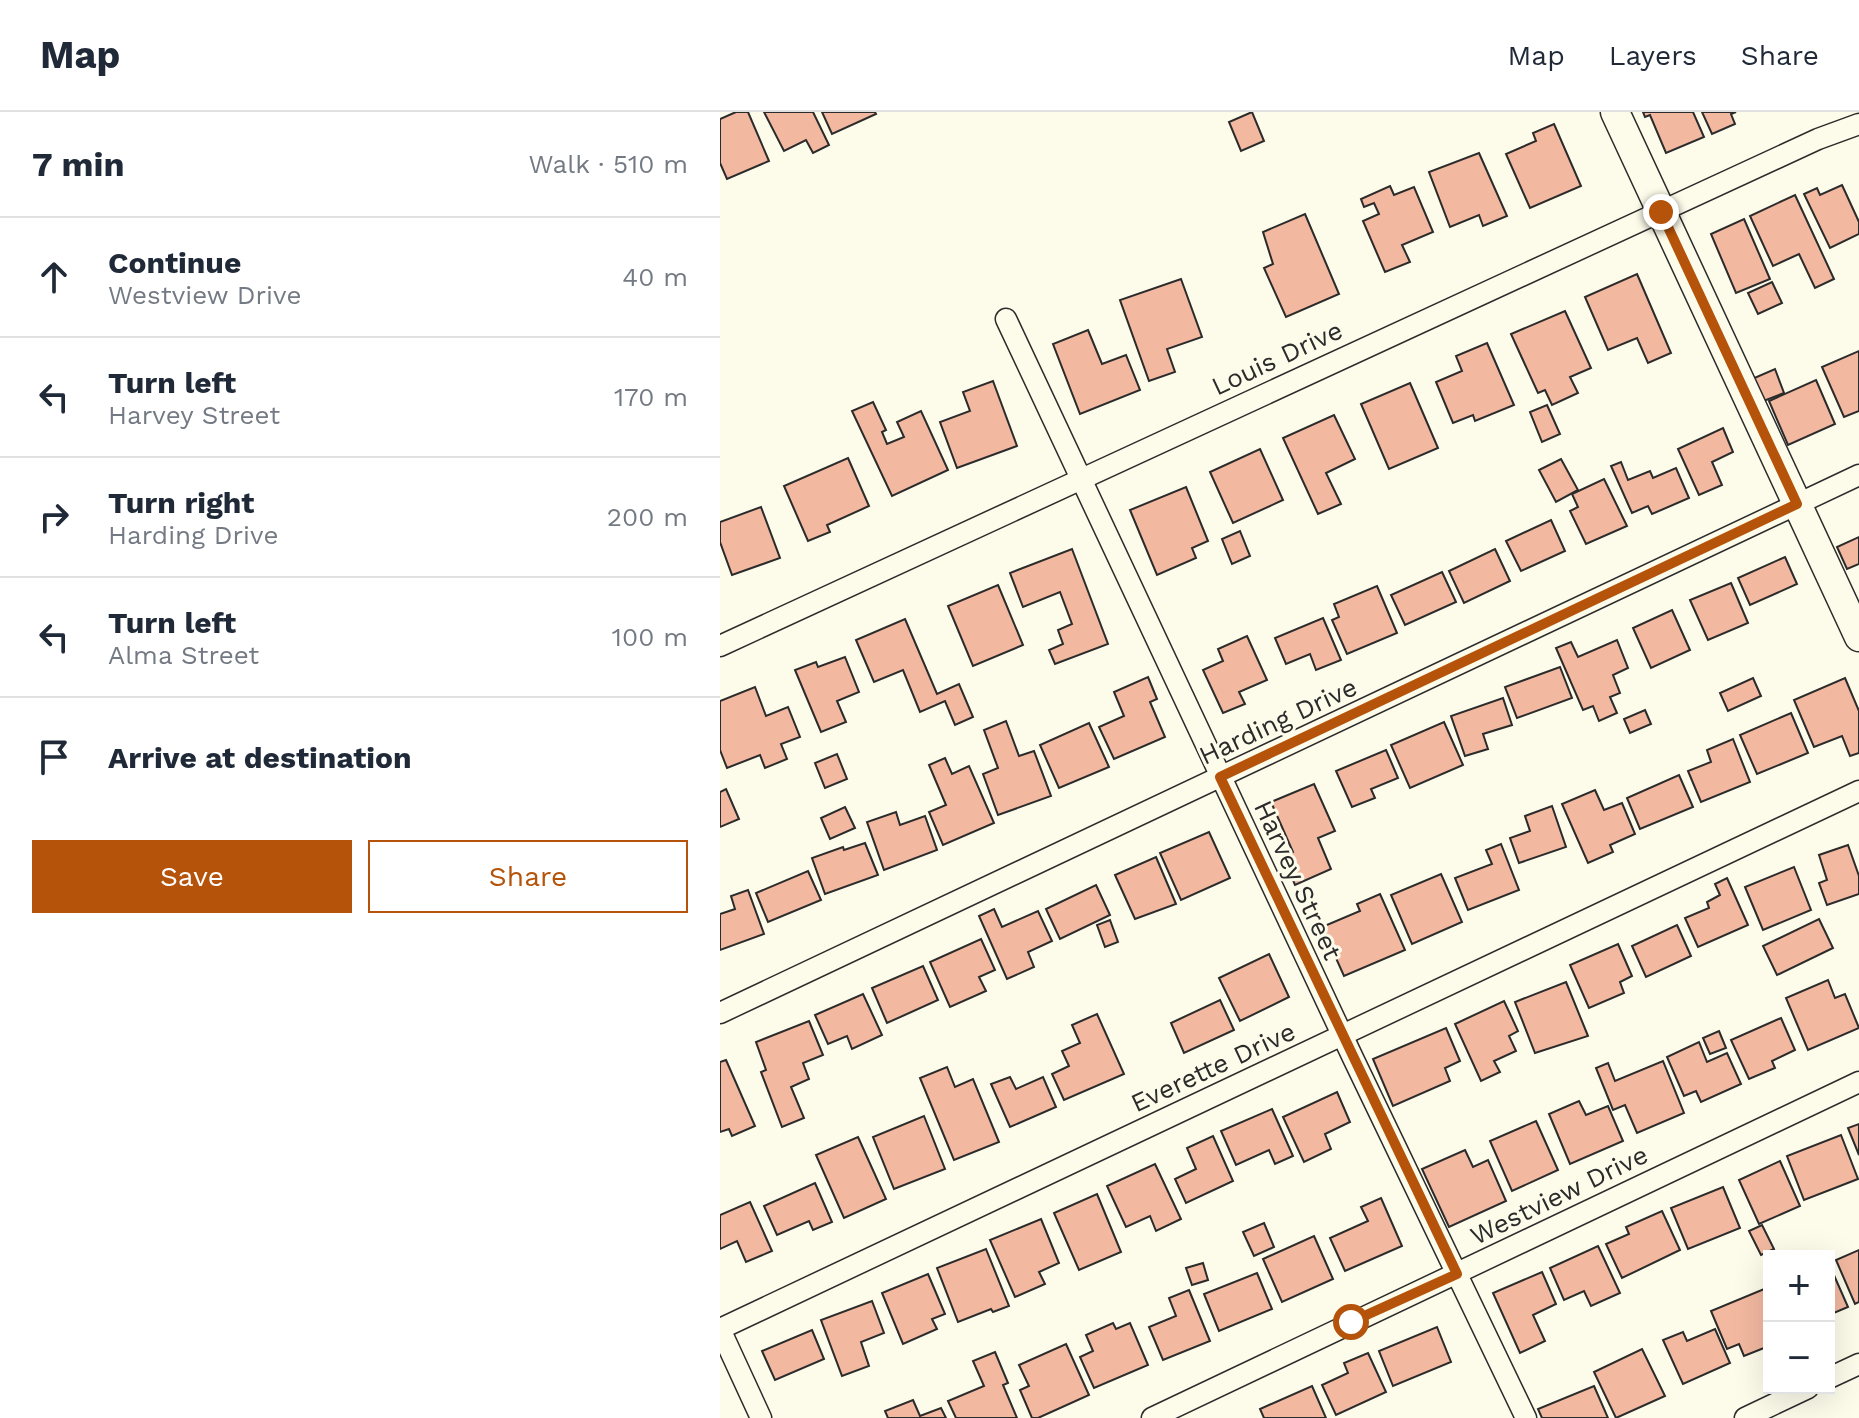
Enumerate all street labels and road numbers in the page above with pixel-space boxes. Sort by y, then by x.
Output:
street label: Louis Drive [1207,315,1347,401]
street label: Harding Drive [1194,671,1362,771]
street label: Harvey Street [1248,796,1348,964]
street label: Everette Drive [1126,1016,1300,1118]
street label: Westview Drive [1465,1139,1653,1251]

